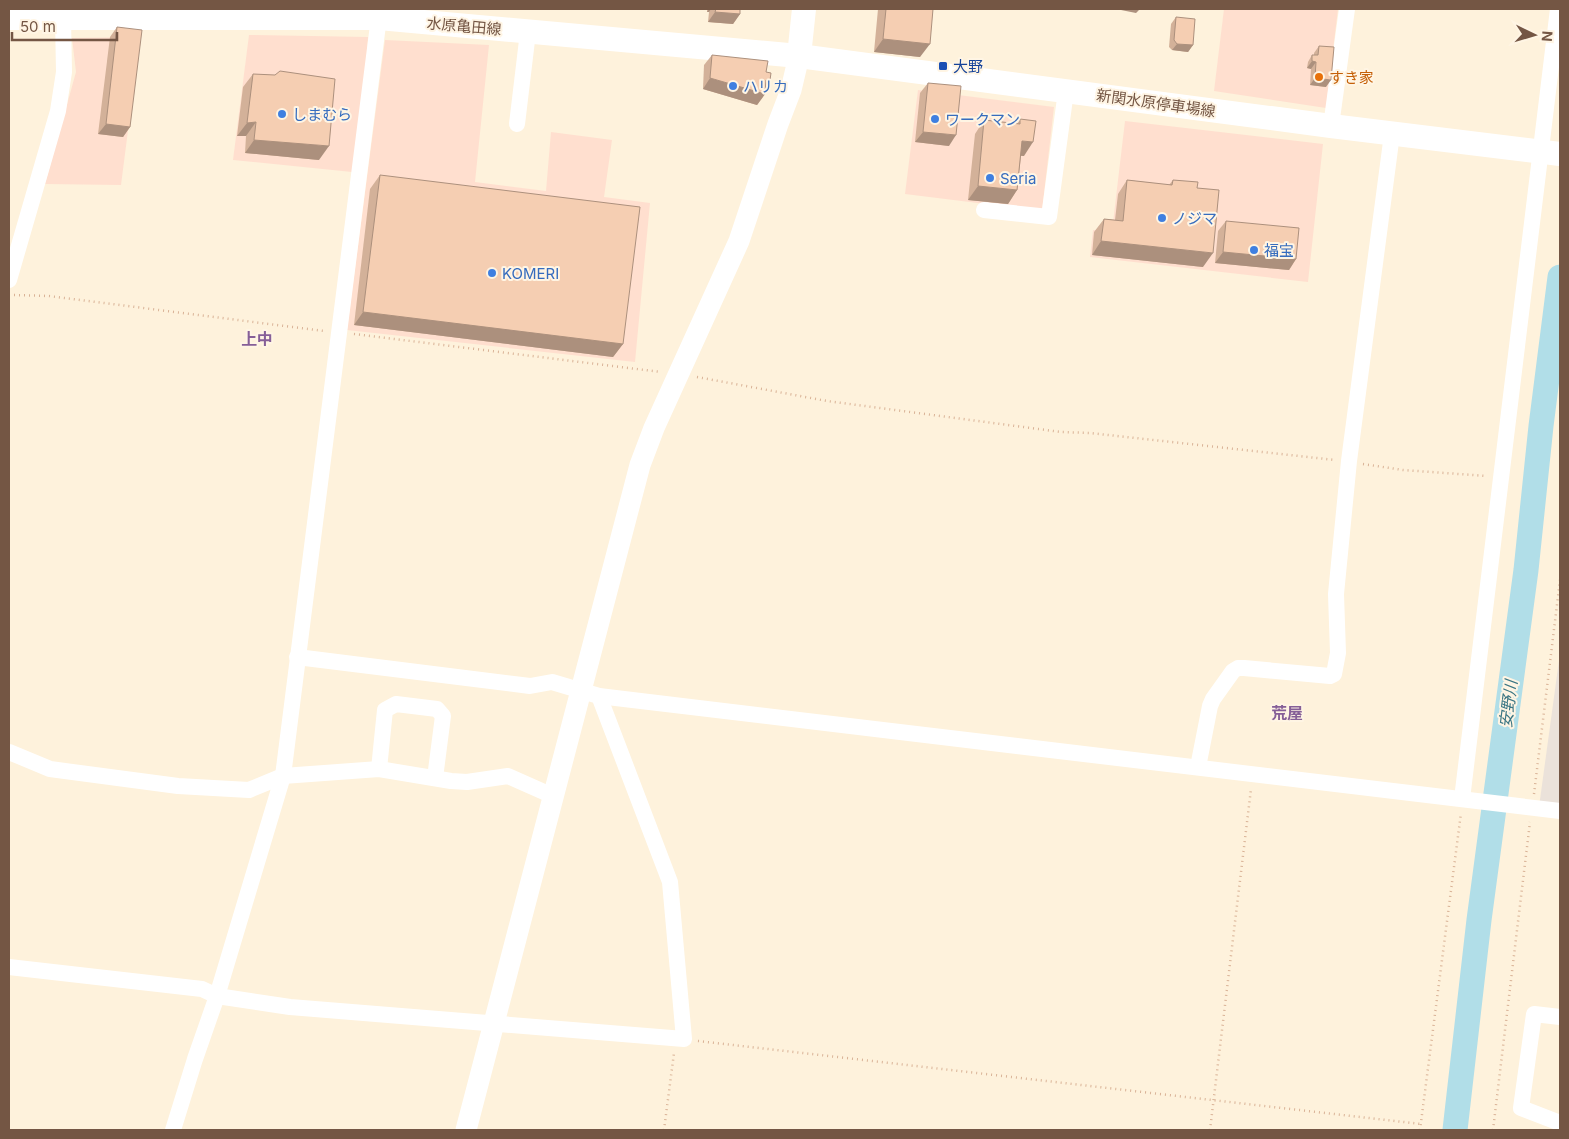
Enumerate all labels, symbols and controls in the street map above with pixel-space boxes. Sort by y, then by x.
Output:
scale bar [12,10,118,42]
north arrow [1509,10,1559,60]
street label: 水原亀田線 [426,13,502,39]
text: 50 m [20,17,56,36]
text: N [1539,30,1556,42]
place label: 大野 [953,57,983,76]
marker: 大野 [937,60,949,72]
place label: すき家 [1329,68,1374,87]
marker: すき家 [1313,71,1325,83]
place label: ハリカ [743,77,788,96]
marker: ハリカ [727,80,739,92]
street label: 新関水原停車場線 [1095,85,1217,121]
place label: しまむら [292,105,352,124]
marker: しまむら [276,108,288,120]
place label: ワークマン [945,110,1020,129]
marker: ワークマン [929,113,941,125]
place label: Seria [1000,169,1036,188]
marker: Seria [984,172,996,184]
place label: ノジマ [1172,209,1217,228]
marker: ノジマ [1156,212,1168,224]
place label: 福宝 [1264,241,1294,260]
marker: 福宝 [1248,244,1260,256]
place label: KOMERI [502,264,559,283]
marker: KOMERI [486,267,498,279]
district label: 上中 [241,329,273,349]
water label: 安野川 [1495,677,1521,729]
district label: 荒屋 [1271,703,1303,723]

